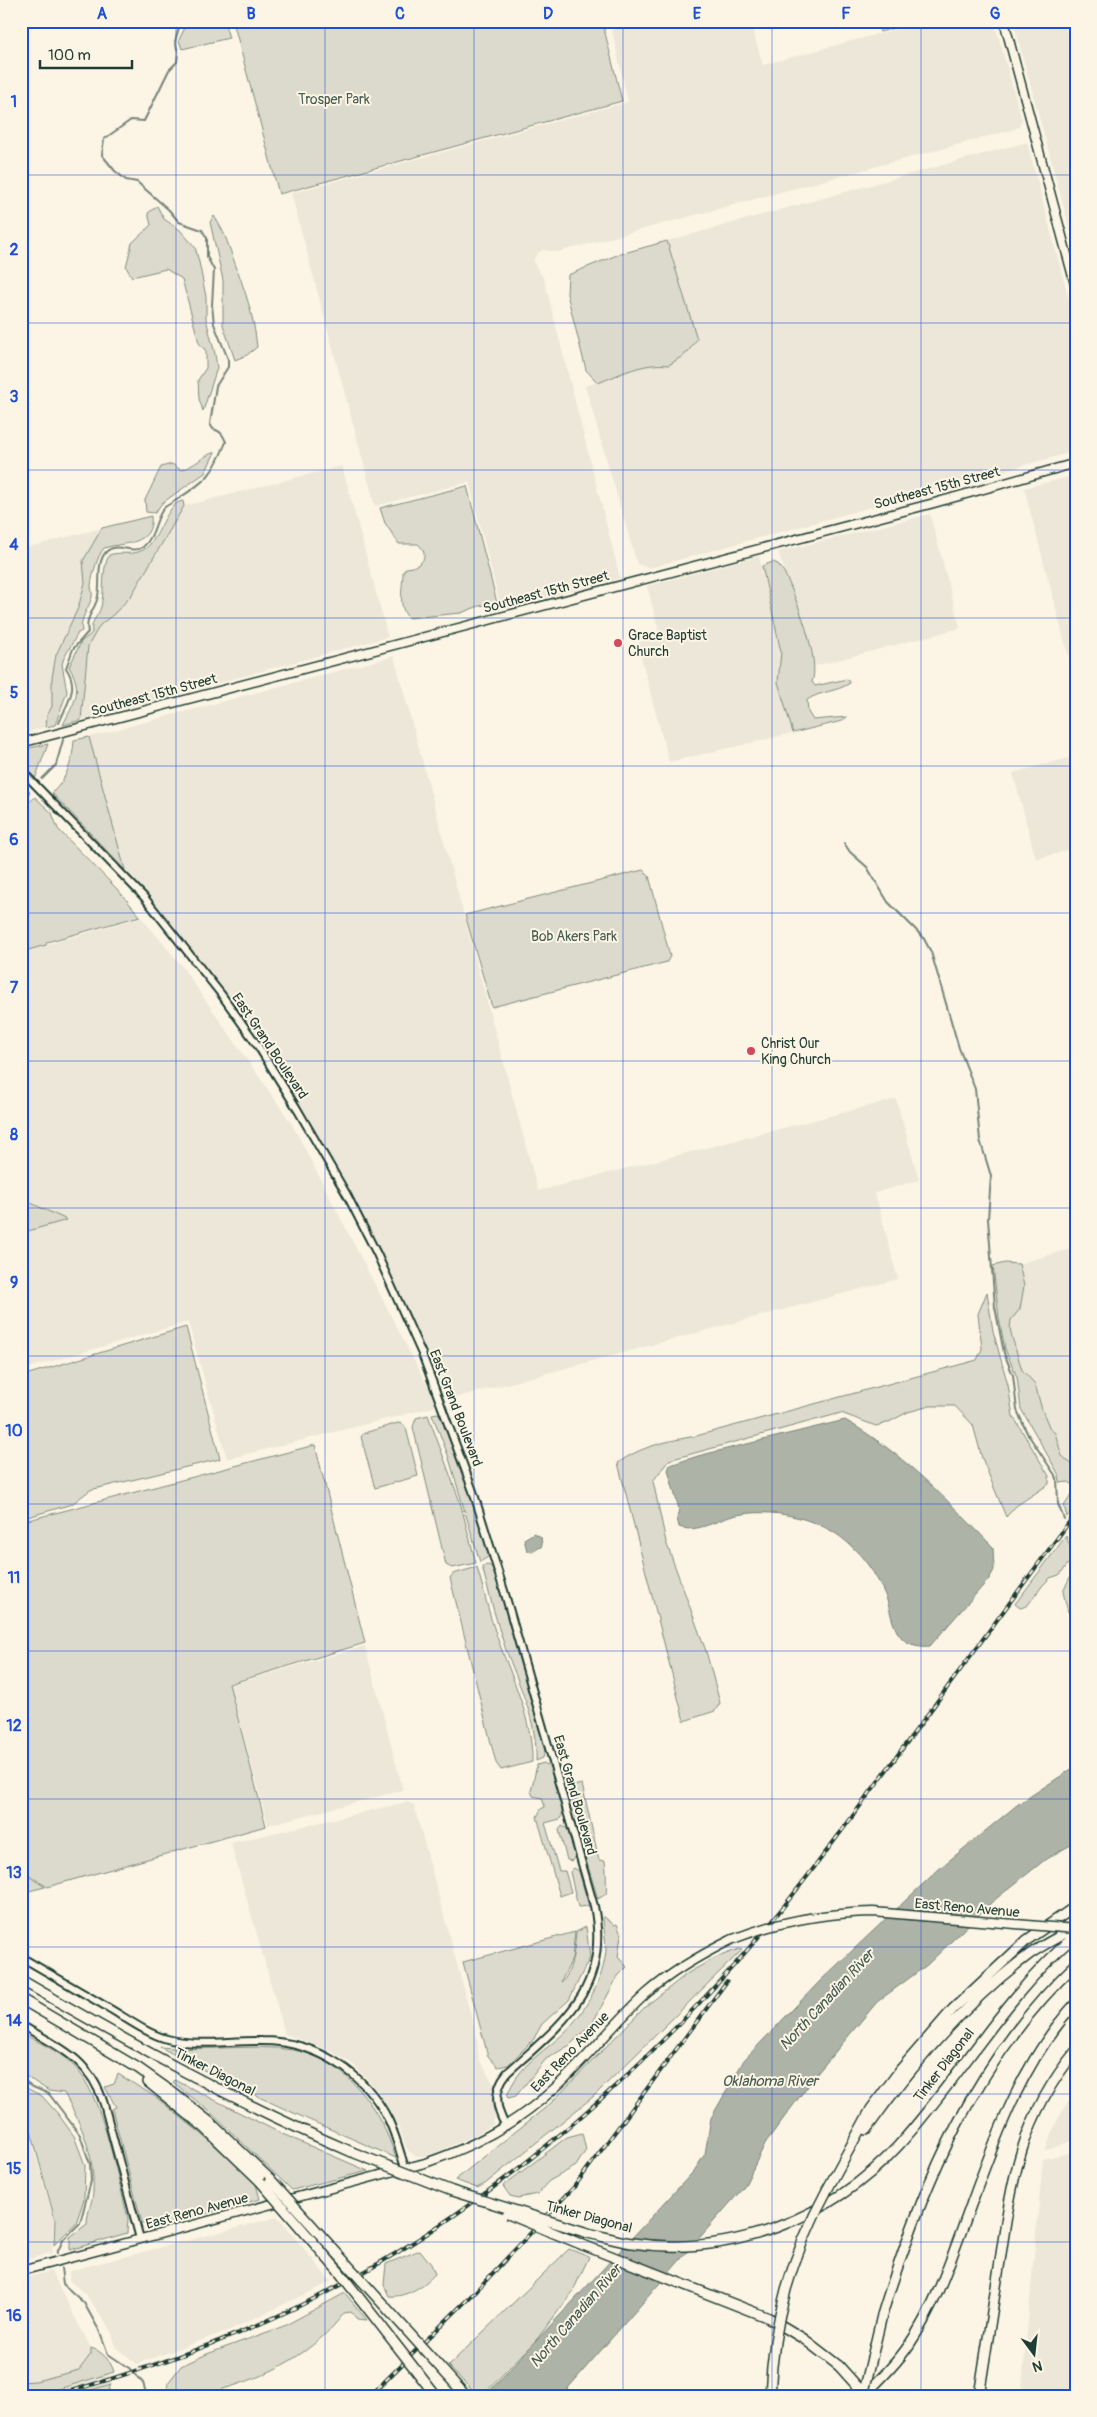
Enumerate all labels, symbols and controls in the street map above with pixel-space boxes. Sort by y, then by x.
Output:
text: A [97,4,108,24]
text: B [246,4,256,24]
text: C [395,4,405,24]
text: D [543,4,553,24]
text: E [693,4,702,24]
text: F [841,4,851,24]
text: G [990,4,1001,24]
scale bar [40,38,132,70]
text: 100 m [48,46,91,65]
park label: Trosper Park [298,91,370,108]
text: 1 [11,92,17,112]
text: 2 [10,240,19,260]
text: 3 [10,387,19,407]
street label: Southeast 15th Street [872,463,1002,513]
text: 4 [9,535,19,555]
street label: Southeast 15th Street [481,567,611,617]
place label: Grace Baptist Church [628,627,707,660]
marker: Grace Baptist Church [612,637,624,649]
street label: Southeast 15th Street [89,670,219,720]
text: 5 [10,683,19,703]
text: 6 [9,830,19,850]
park label: Bob Akers Park [531,928,617,945]
text: 7 [10,978,19,998]
street label: East Grand Boulevard [228,990,312,1102]
place label: Christ Our King Church [761,1035,831,1068]
marker: Christ Our King Church [745,1045,757,1057]
text: 8 [10,1125,18,1145]
text: 9 [10,1273,18,1293]
street label: East Grand Boulevard [426,1347,486,1469]
text: 10 [5,1421,23,1441]
text: 11 [8,1568,20,1588]
text: 12 [6,1716,22,1736]
street label: East Grand Boulevard [550,1733,600,1857]
text: 13 [6,1863,22,1883]
street label: East Reno Avenue [914,1895,1020,1921]
water label: North Canadian River [775,1945,880,2054]
street label: East Reno Avenue [527,2008,613,2096]
text: 14 [6,2011,22,2031]
street label: Tinker Diagonal [910,2025,978,2105]
street label: Tinker Diagonal [172,2044,258,2100]
water label: Oklahoma River [722,2072,820,2091]
text: 15 [7,2159,22,2179]
street label: East Reno Avenue [144,2189,250,2233]
street label: Tinker Diagonal [544,2197,634,2237]
water label: North Canadian River [526,2259,627,2372]
text: 16 [6,2306,22,2326]
north arrow [1010,2330,1060,2380]
text: N [1030,2357,1044,2376]

